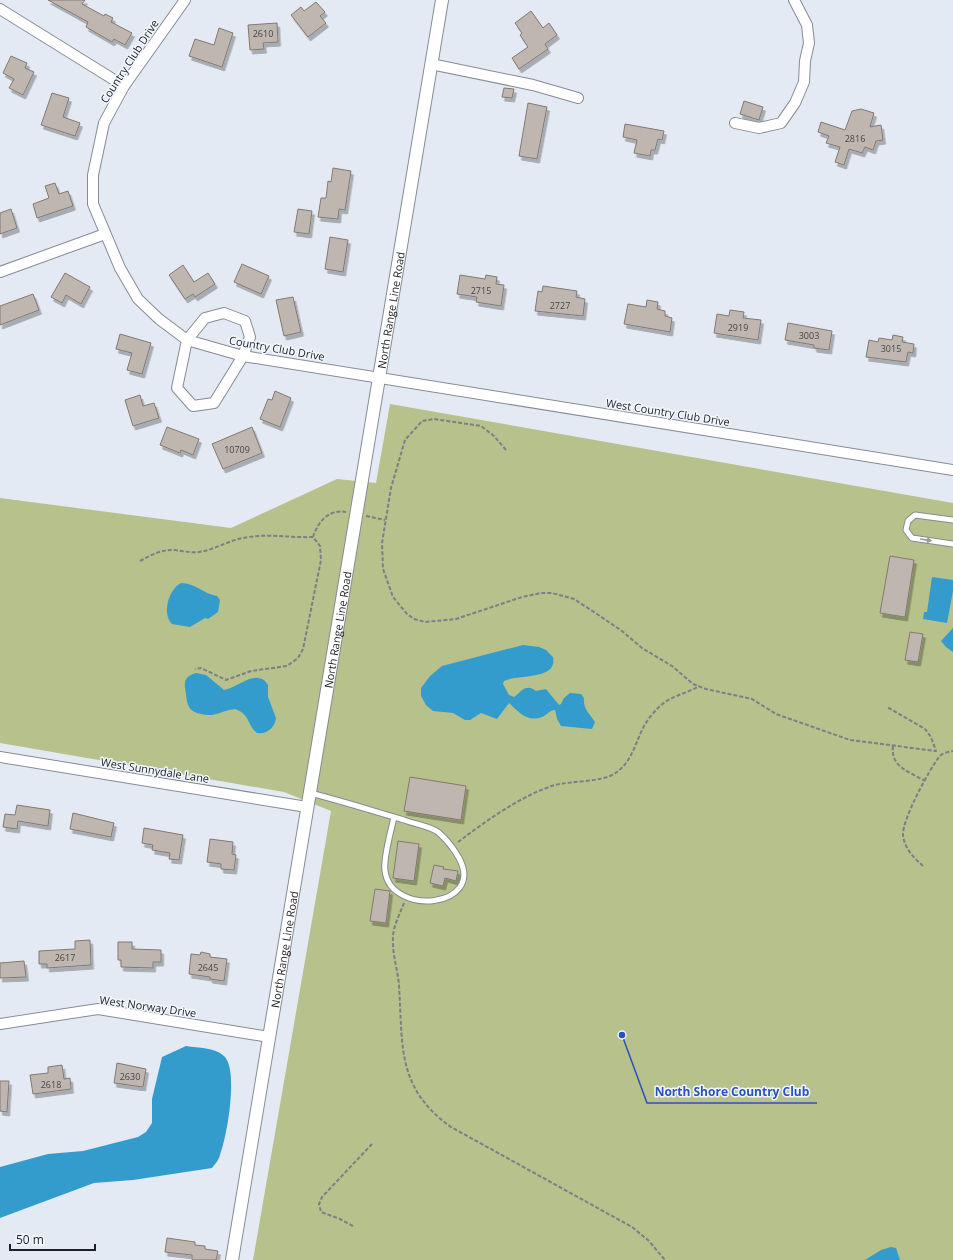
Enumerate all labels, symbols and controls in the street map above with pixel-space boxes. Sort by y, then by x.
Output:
street label: Country Club Drive [96,16,162,106]
house number: 2610 [253,27,273,40]
house number: 2816 [845,132,865,145]
street label: North Range Line Road [373,251,407,370]
house number: 2715 [471,284,491,297]
house number: 2727 [550,299,570,312]
house number: 2919 [728,321,748,334]
house number: 3003 [799,329,819,342]
street label: Country Club Drive [228,332,326,364]
house number: 3015 [881,342,901,355]
street label: West Country Club Drive [605,395,731,429]
house number: 10709 [224,443,250,456]
one-way arrow [920,537,932,543]
street label: North Range Line Road [320,570,354,689]
street label: West Sunnydale Lane [100,754,210,786]
street label: North Range Line Road [267,890,301,1009]
house number: 2617 [55,951,75,964]
house number: 2645 [198,961,218,974]
street label: West Norway Drive [99,992,197,1020]
house number: 2630 [120,1070,140,1083]
house number: 2618 [41,1078,61,1091]
callout: North Shore Country Club [647,1079,817,1103]
text: North Shore Country Club [655,1083,810,1100]
scale bar [10,1226,95,1252]
text: 50 m [16,1231,44,1248]

